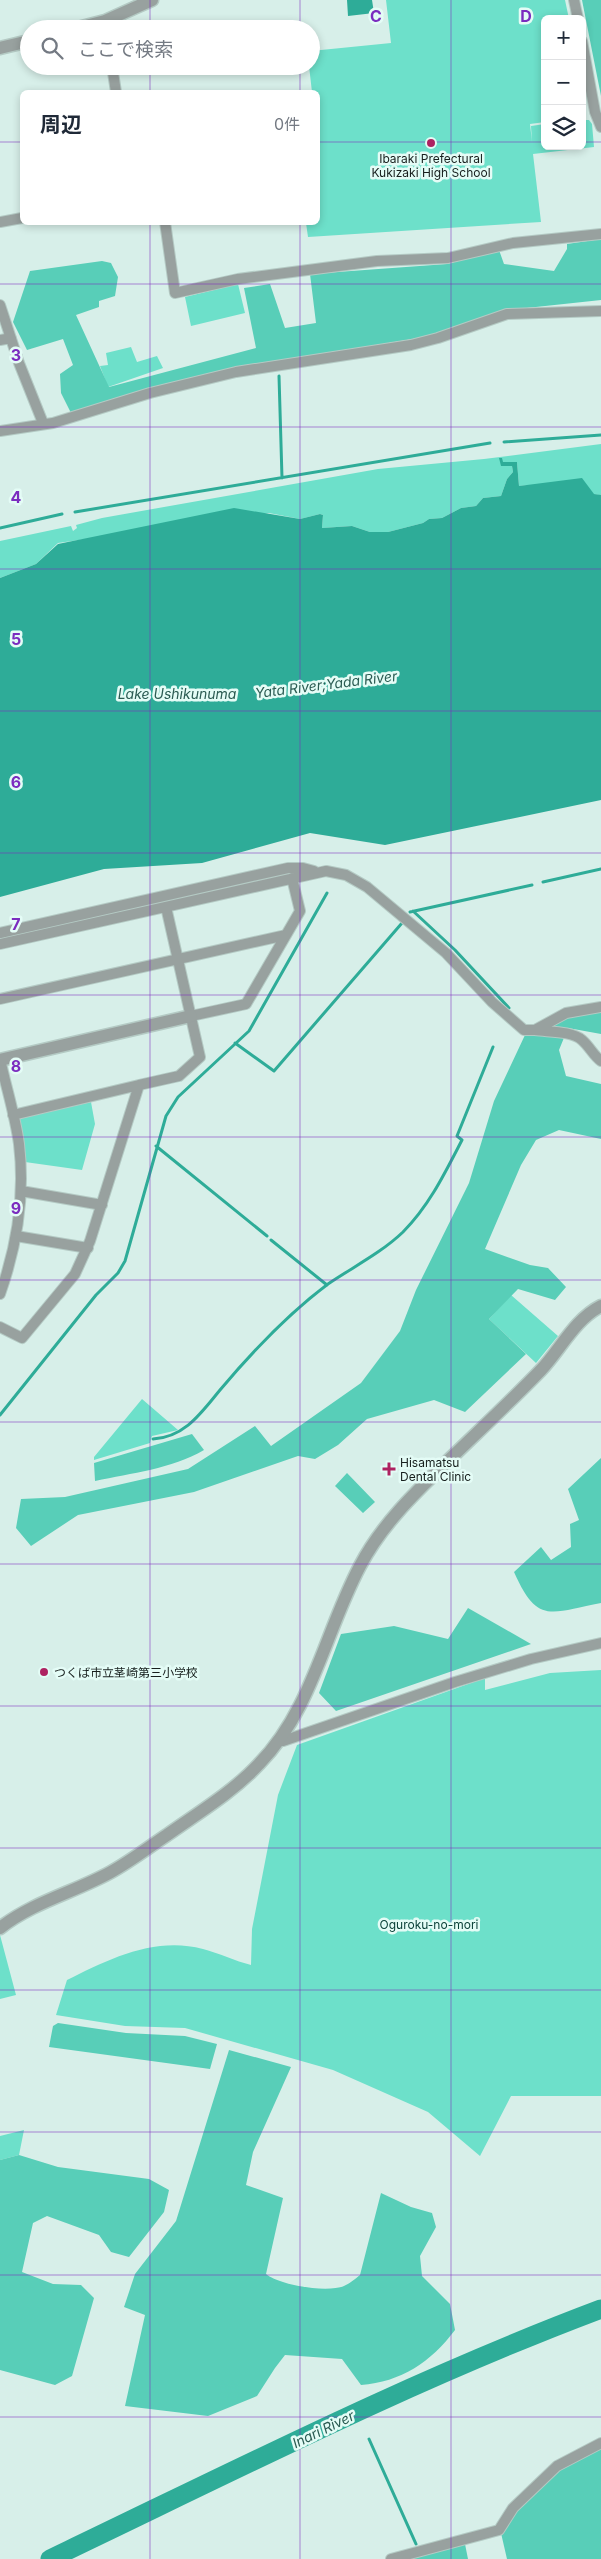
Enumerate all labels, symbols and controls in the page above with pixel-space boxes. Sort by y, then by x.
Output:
text: C [370,6,382,26]
text: D [520,6,532,26]
map controls [541,15,586,150]
button: + [541,15,586,60]
search box [20,20,320,75]
icon: search [38,34,66,62]
text: ここで検索 [78,38,173,61]
button: − [541,60,586,105]
button: layers [541,105,586,150]
text: 周辺 [40,112,82,137]
text: 0件 [274,114,300,134]
marker: Ibaraki Prefectural Kukizaki High School [425,137,437,149]
place label: Ibaraki Prefectural Kukizaki High School [371,151,491,180]
text: 3 [11,345,21,365]
text: 4 [11,487,22,507]
text: 5 [11,629,21,649]
water label: Yata River;Yada River [254,667,399,701]
water label: Lake Ushikunuma [118,685,237,702]
text: 6 [11,772,21,792]
text: 7 [11,914,21,934]
text: 8 [11,1056,21,1076]
text: 9 [11,1198,21,1218]
place label: Hisamatsu Dental Clinic [400,1455,471,1484]
marker: Hisamatsu Dental Clinic [382,1462,396,1476]
place label: つくば市立茎崎第三小学校 [54,1665,198,1680]
marker: つくば市立茎崎第三小学校 [38,1666,50,1678]
park label: Oguroku-no-mori [380,1917,479,1932]
water label: Inari River [289,2406,357,2451]

